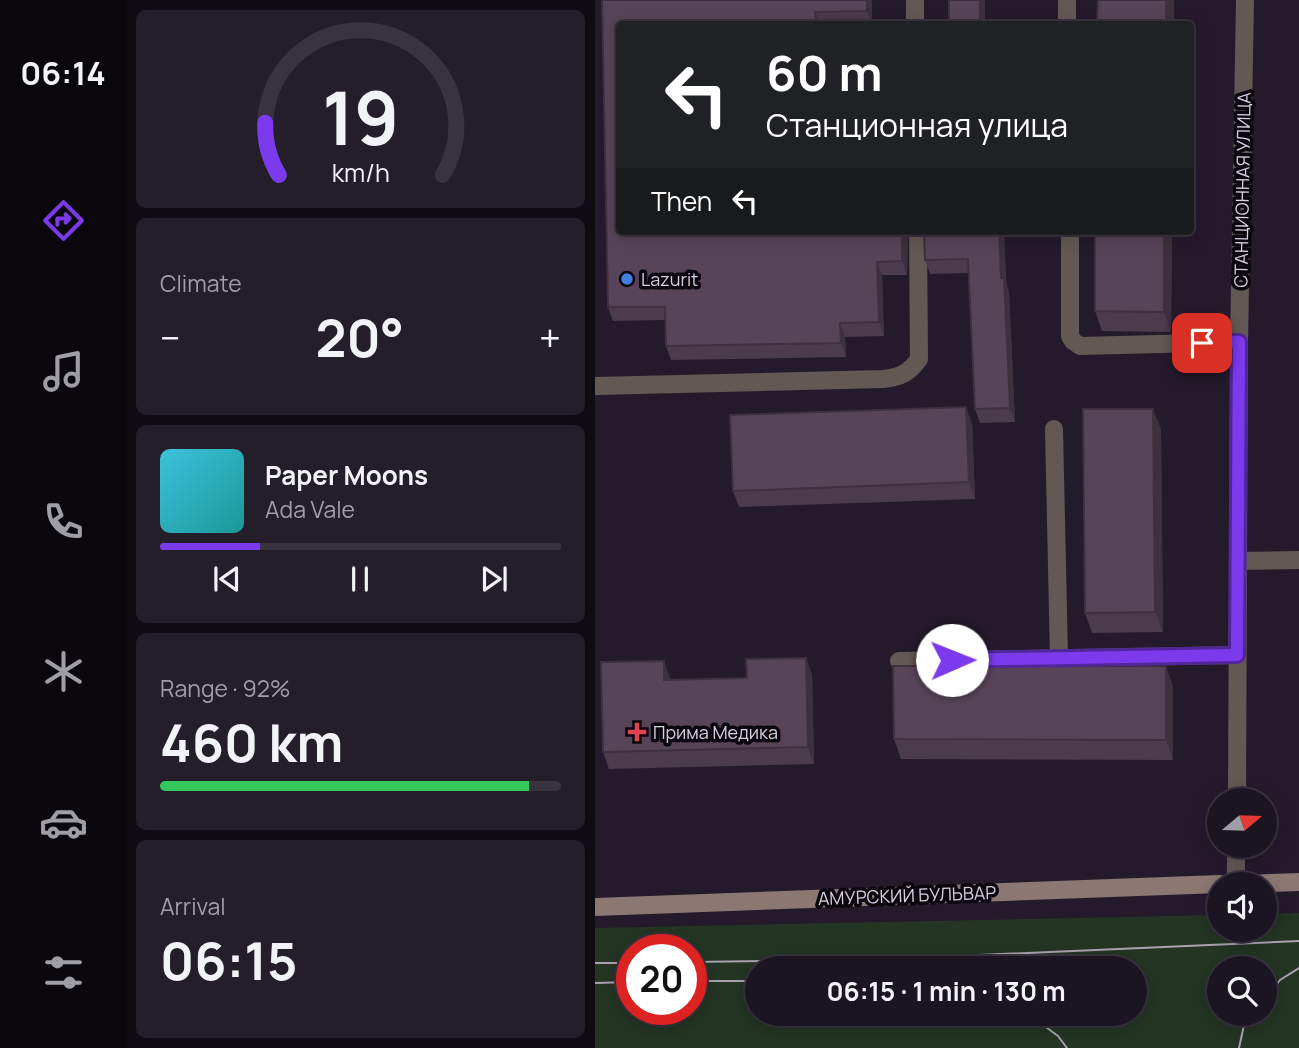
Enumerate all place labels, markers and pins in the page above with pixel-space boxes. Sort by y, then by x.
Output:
place label: Lazurit [641,267,698,291]
marker: Lazurit [619,271,635,287]
pin [1172,313,1232,373]
place label: Прима Медика [653,720,778,744]
marker: Прима Медика [627,722,647,742]

